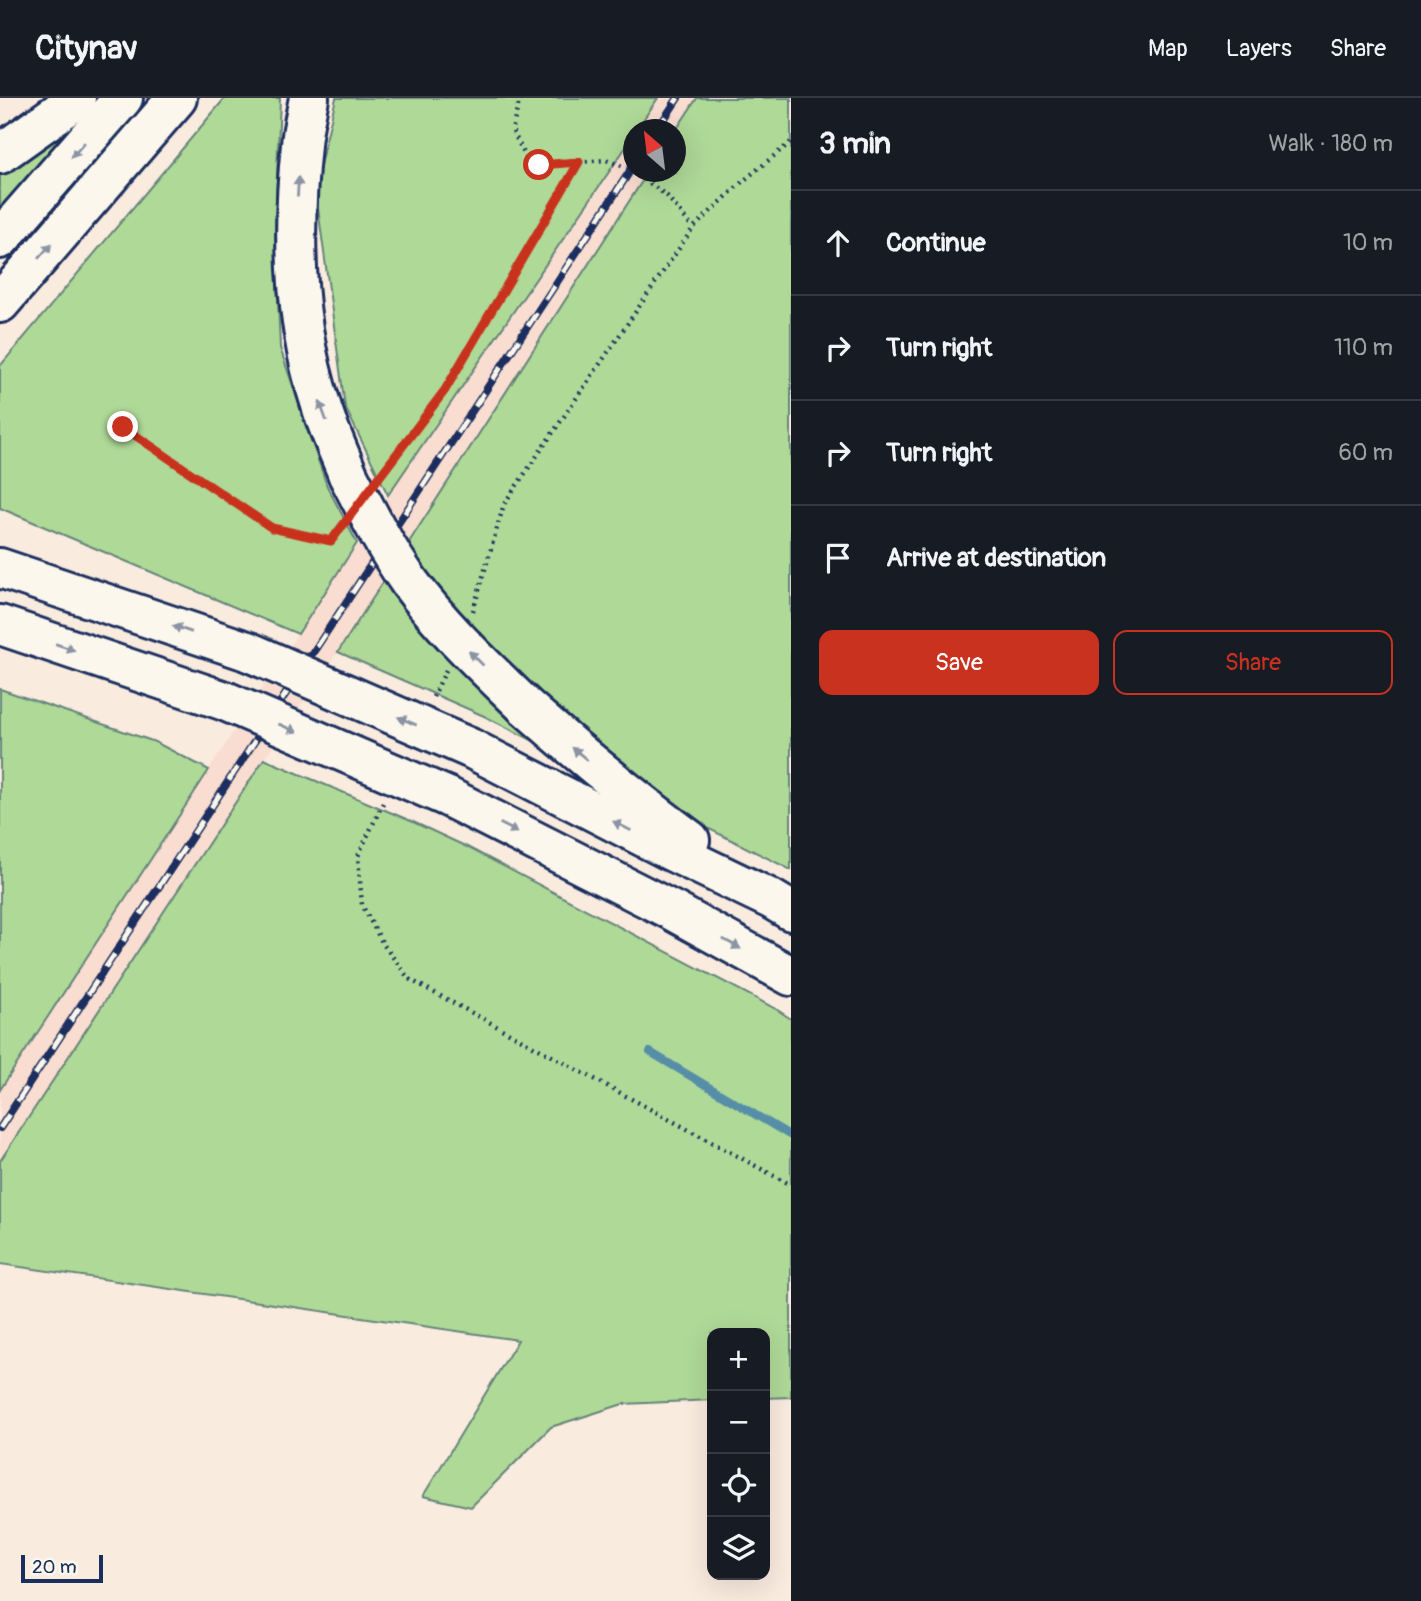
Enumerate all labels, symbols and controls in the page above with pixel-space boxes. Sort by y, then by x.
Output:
text: Citynav [35,28,138,69]
text: Map [1148,34,1188,63]
text: Layers [1226,34,1292,63]
text: Share [1330,34,1386,63]
north arrow [623,119,686,182]
text: 3 min [819,125,891,162]
text: Walk · 180 m [1268,129,1393,158]
one-way arrow [71,141,86,158]
route start [523,149,554,180]
one-way arrow [293,176,304,198]
icon: ahead [819,224,857,262]
text: Continue [886,227,986,259]
text: 10 m [1343,228,1393,257]
one-way arrow [37,242,53,260]
icon: right [819,329,857,367]
text: Turn right [886,332,992,364]
text: 110 m [1334,333,1393,362]
one-way arrow [318,401,329,422]
route end [107,411,138,442]
icon: right [819,434,857,472]
text: Turn right [886,437,992,469]
text: 60 m [1338,438,1393,467]
icon: arrive [819,539,857,577]
text: Arrive at destination [886,542,1106,574]
one-way arrow [172,623,193,634]
button: Save [819,630,1099,695]
button: Share [1113,630,1393,695]
one-way arrow [54,642,75,653]
one-way arrow [469,650,485,667]
one-way arrow [397,715,418,726]
one-way arrow [277,722,298,733]
one-way arrow [572,747,590,762]
one-way arrow [612,820,632,831]
one-way arrow [499,822,519,833]
one-way arrow [723,937,743,949]
map controls [707,1328,770,1580]
button: + [707,1328,770,1391]
button: − [707,1391,770,1454]
button: locate [707,1454,770,1517]
button: layers [707,1517,770,1580]
scale bar [21,1552,103,1584]
text: 20 m [32,1555,77,1579]

